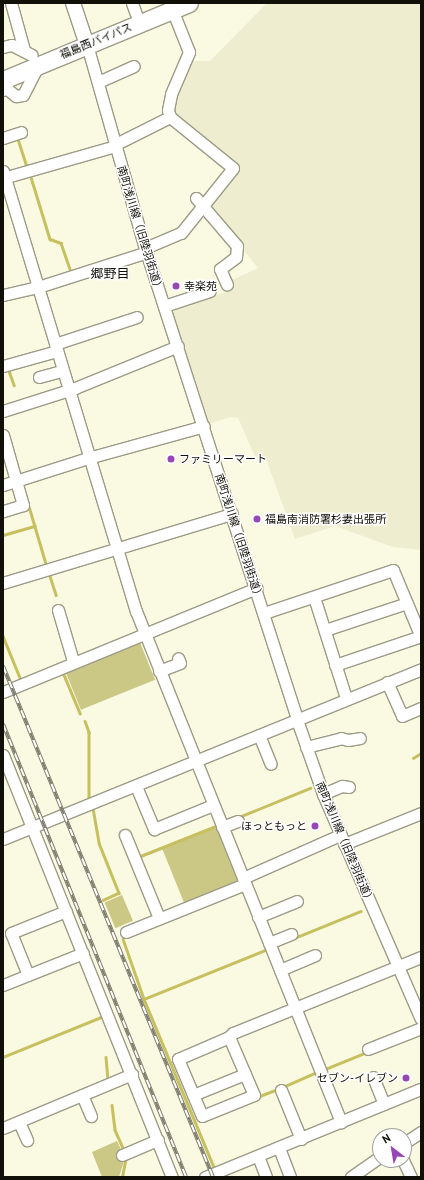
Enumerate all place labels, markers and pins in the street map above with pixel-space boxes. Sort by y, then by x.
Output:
place label: 幸楽苑 [184,279,217,293]
marker: 幸楽苑 [171,281,181,291]
place label: ファミリーマート [179,452,267,466]
marker: ファミリーマート [166,454,176,464]
place label: 福島南消防署杉妻出張所 [265,512,386,526]
marker: 福島南消防署杉妻出張所 [252,514,262,524]
place label: ほっともっと [241,819,307,833]
marker: ほっともっと [310,821,320,831]
place label: セブン-イレブン [317,1071,398,1085]
marker: セブン-イレブン [401,1073,411,1083]

